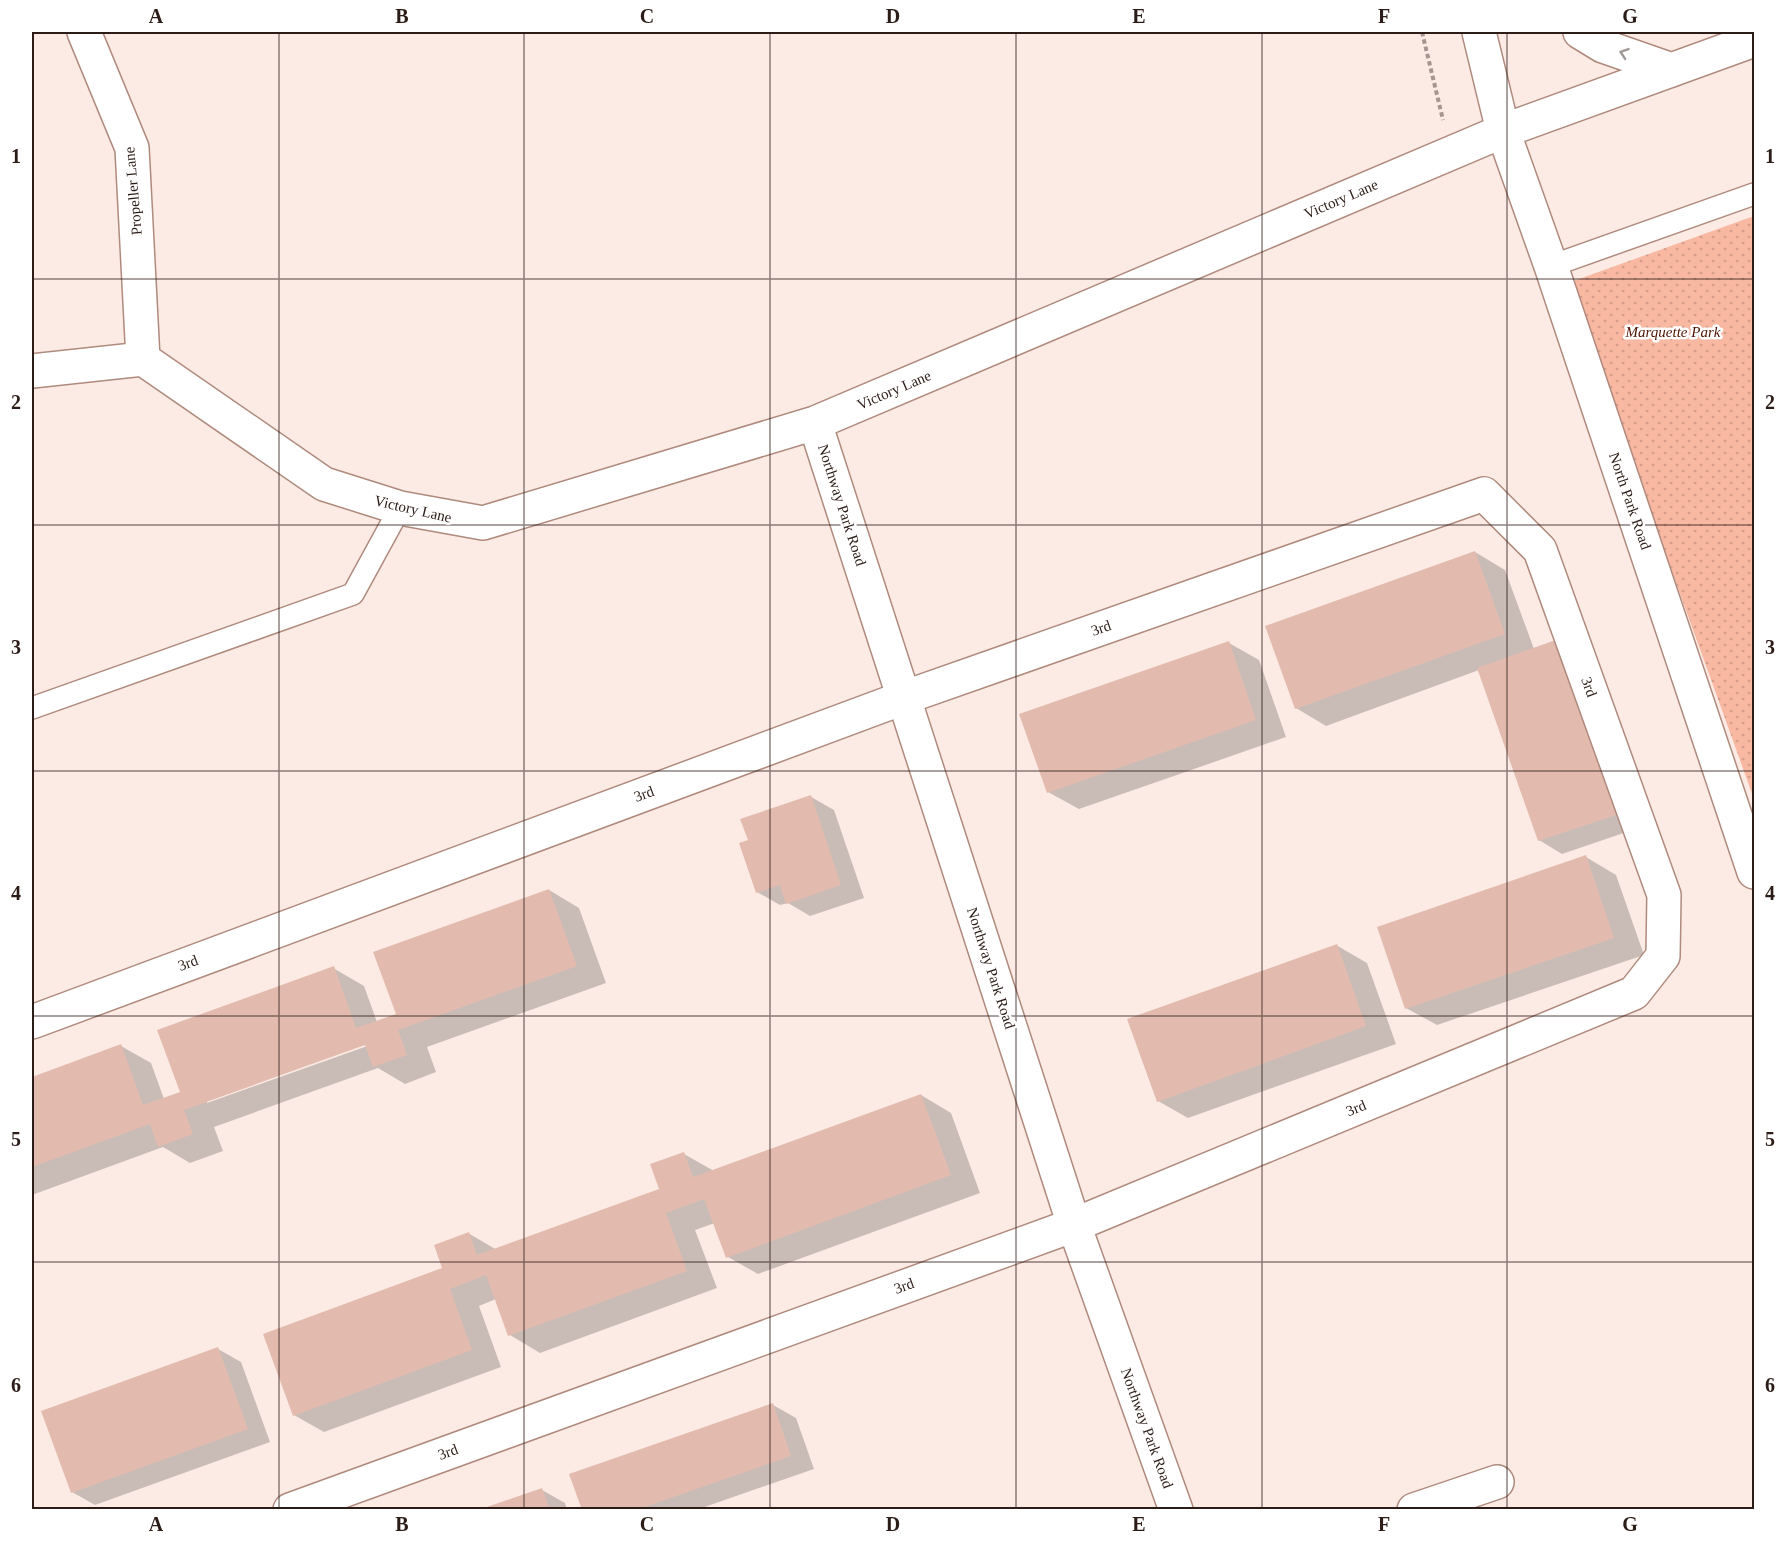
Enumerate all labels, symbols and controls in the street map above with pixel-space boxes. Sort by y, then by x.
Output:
text: A [149,5,164,27]
text: B [395,5,409,27]
text: C [640,5,654,27]
text: D [886,5,900,27]
text: E [1132,5,1146,27]
text: F [1378,5,1390,27]
text: G [1622,5,1638,27]
one-way arrow [1619,48,1630,61]
text: 1 [11,145,21,167]
text: 1 [1765,145,1775,167]
street label: Propeller Lane [121,146,145,236]
street label: Victory Lane [1302,176,1381,222]
park label: Marquette Park [1625,324,1721,340]
street label: Victory Lane [855,367,934,413]
text: 2 [11,391,21,413]
text: 2 [1765,391,1775,413]
street label: Northway Park Road [815,442,869,568]
street label: North Park Road [1606,450,1654,552]
street label: Victory Lane [373,492,453,526]
street label: 3rd [1089,617,1114,639]
text: 3 [11,636,21,658]
text: 3 [1765,636,1775,658]
street label: 3rd [1578,675,1600,700]
street label: 3rd [632,783,657,805]
text: 4 [11,882,21,904]
text: 4 [1765,882,1775,904]
street label: Northway Park Road [964,905,1018,1031]
street label: 3rd [176,952,201,974]
street label: 3rd [1344,1097,1369,1119]
text: 5 [11,1128,21,1150]
text: 5 [1765,1128,1775,1150]
street label: 3rd [892,1275,917,1297]
street label: Northway Park Road [1118,1366,1176,1491]
text: 6 [11,1374,21,1396]
text: 6 [1765,1374,1775,1396]
street label: 3rd [436,1441,461,1463]
text: A [149,1513,164,1535]
text: B [395,1513,409,1535]
text: C [640,1513,654,1535]
text: D [886,1513,900,1535]
text: E [1132,1513,1146,1535]
text: F [1378,1513,1390,1535]
text: G [1622,1513,1638,1535]

